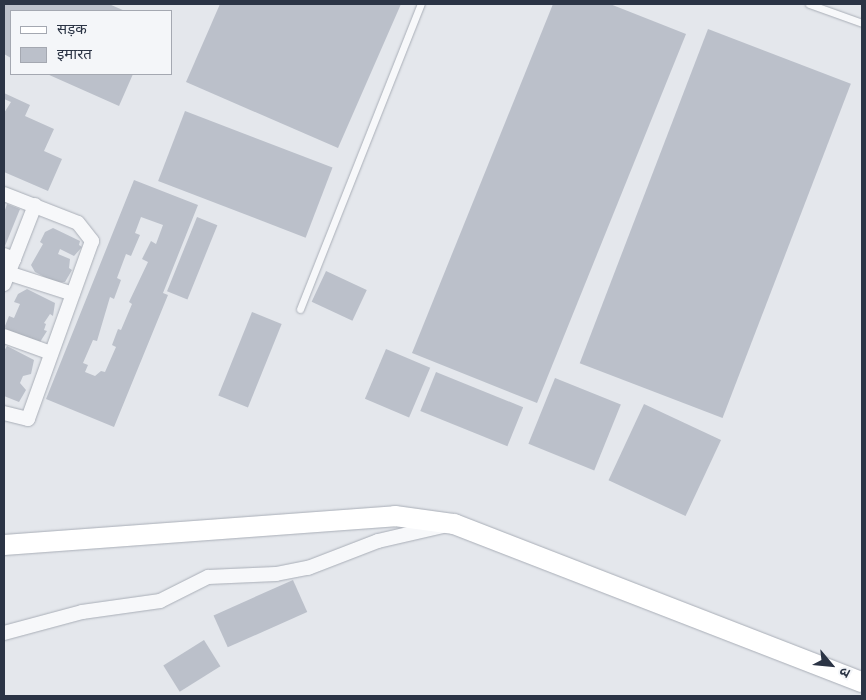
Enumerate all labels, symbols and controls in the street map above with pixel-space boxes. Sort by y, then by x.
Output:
legend [10,10,172,75]
text: सड़क [57,20,87,38]
text: इमारत [57,45,92,63]
north arrow [806,640,856,690]
text: उ [835,665,854,680]

